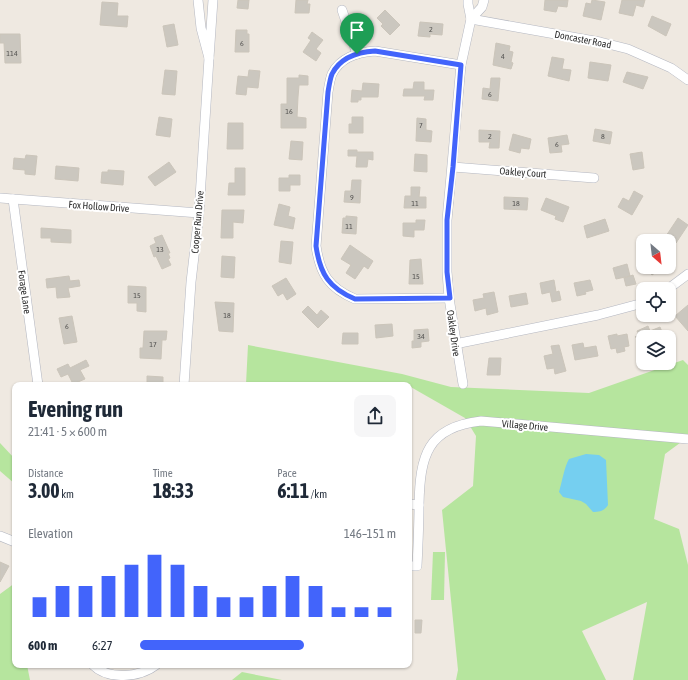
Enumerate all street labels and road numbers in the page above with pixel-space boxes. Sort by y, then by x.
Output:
street label: Doncaster Road [554,29,613,50]
street label: Oakley Court [499,165,547,180]
street label: Cooper Run Drive [189,190,206,254]
street label: Fox Hollow Drive [68,199,130,214]
street label: Forage Lane [16,270,33,315]
street label: Oakley Drive [445,309,462,357]
street label: Village Drive [501,418,549,433]

